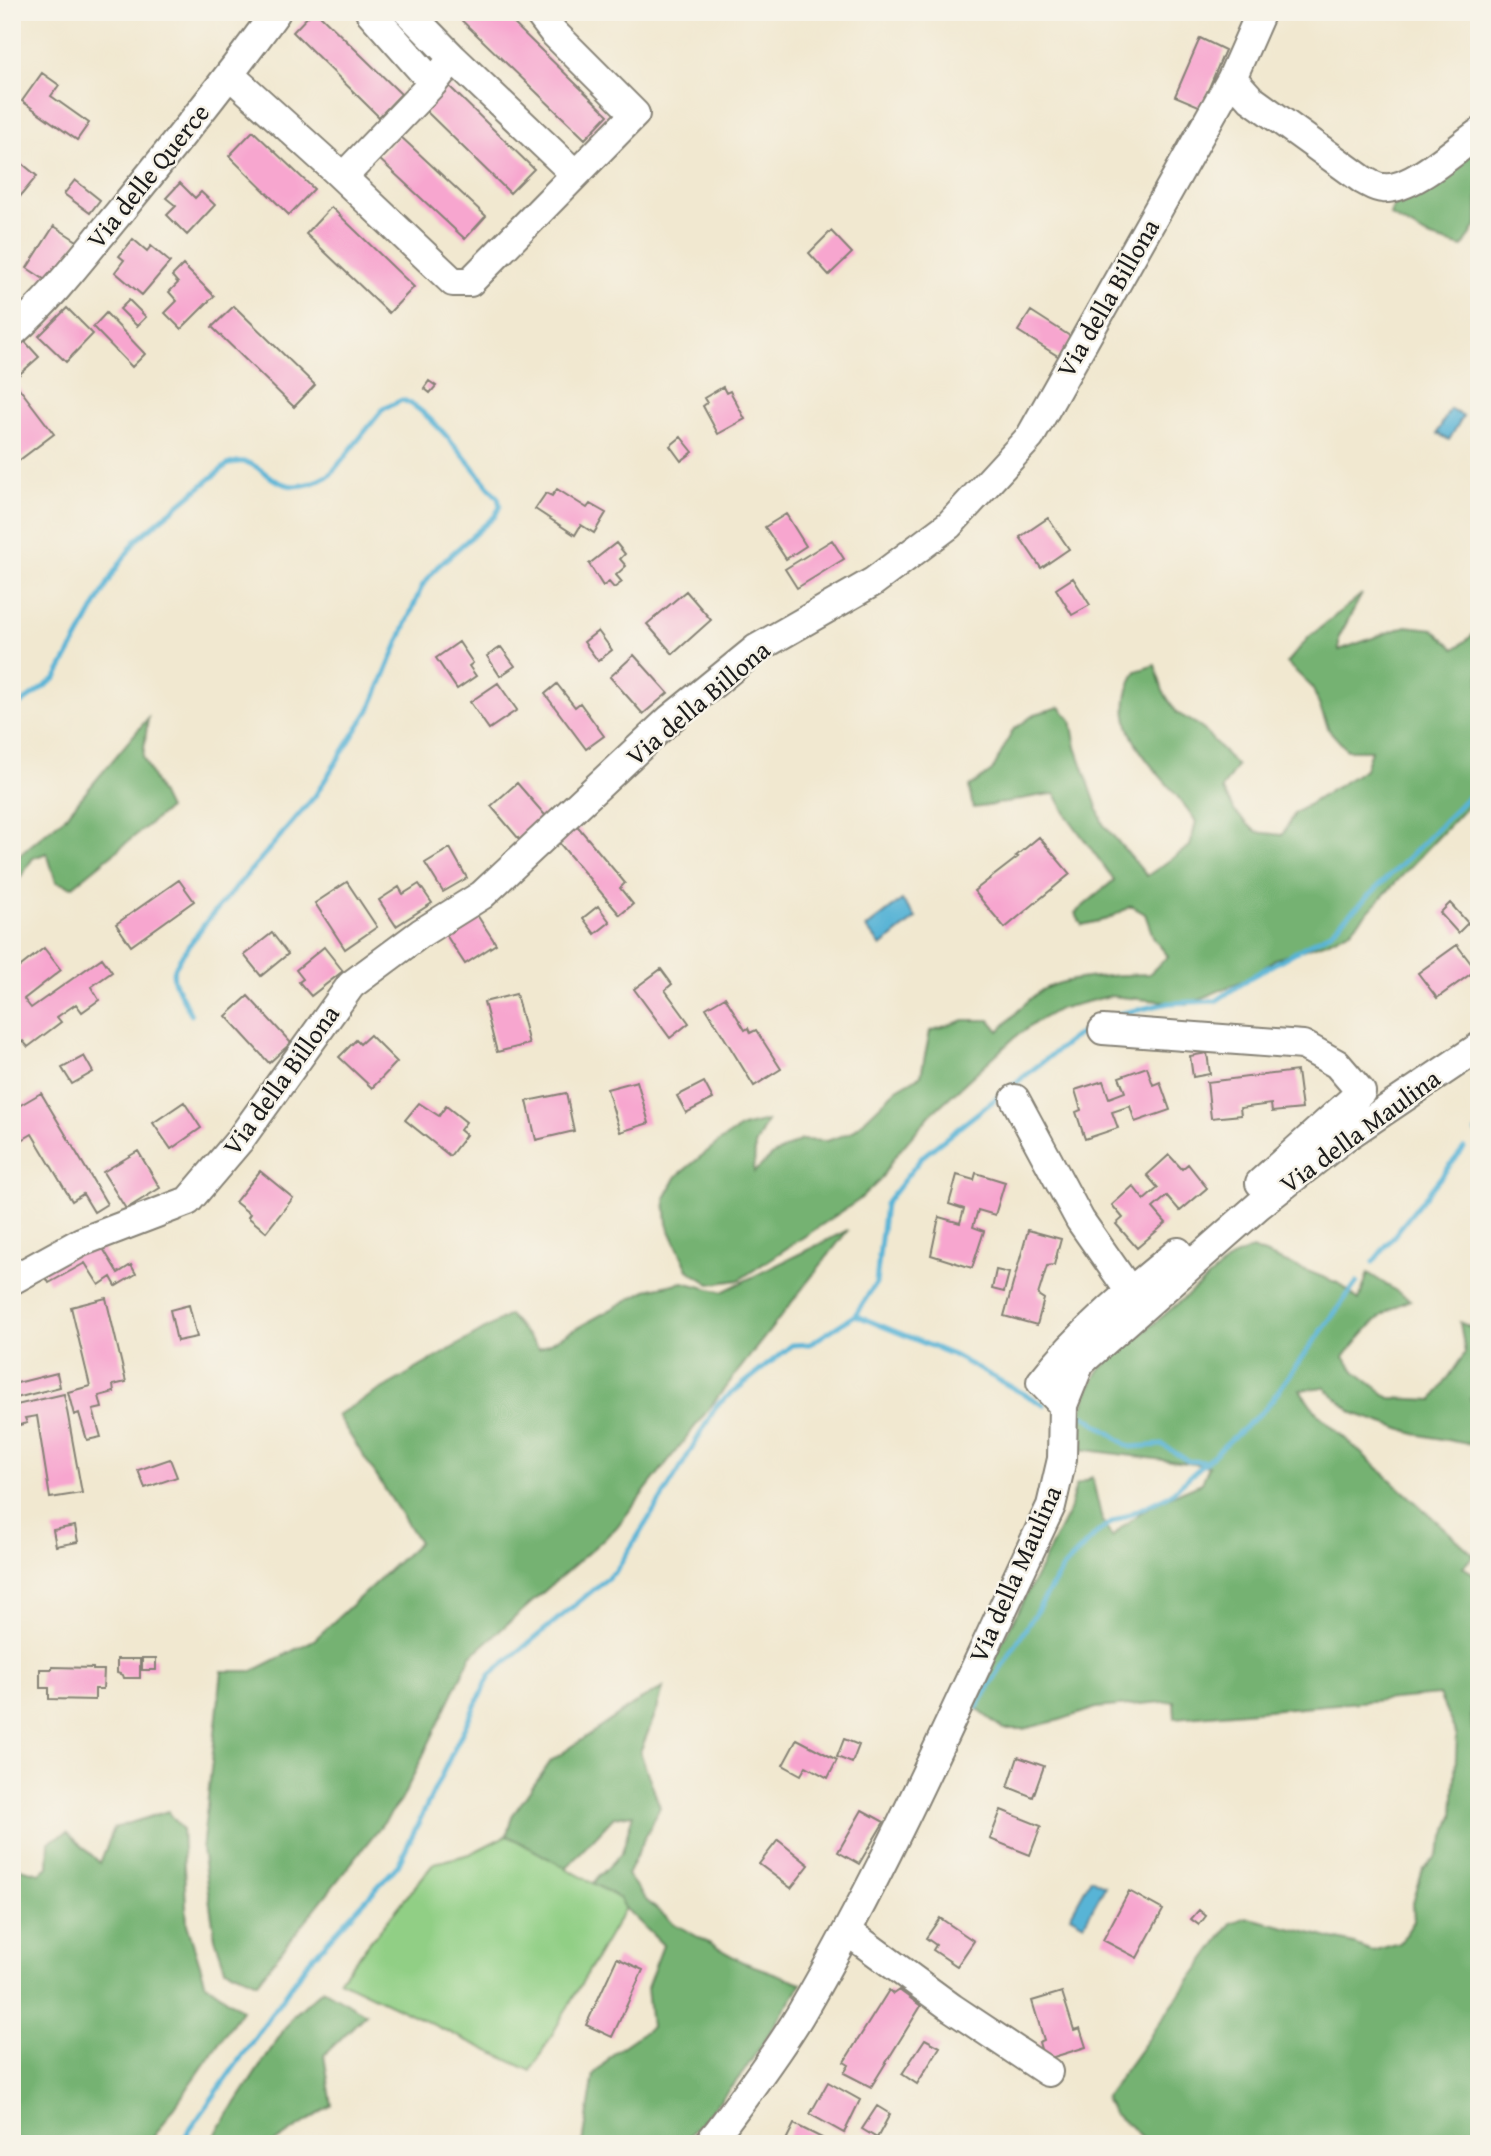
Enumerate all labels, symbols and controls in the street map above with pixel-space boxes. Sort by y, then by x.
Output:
street label: Via delle Querce [77,95,218,257]
street label: Via della Billona [1046,210,1169,385]
street label: Via della Billona [617,630,779,775]
street label: Via della Billona [213,996,349,1163]
street label: Via della Maulina [1271,1059,1449,1202]
street label: Via della Maulina [958,1478,1071,1669]

